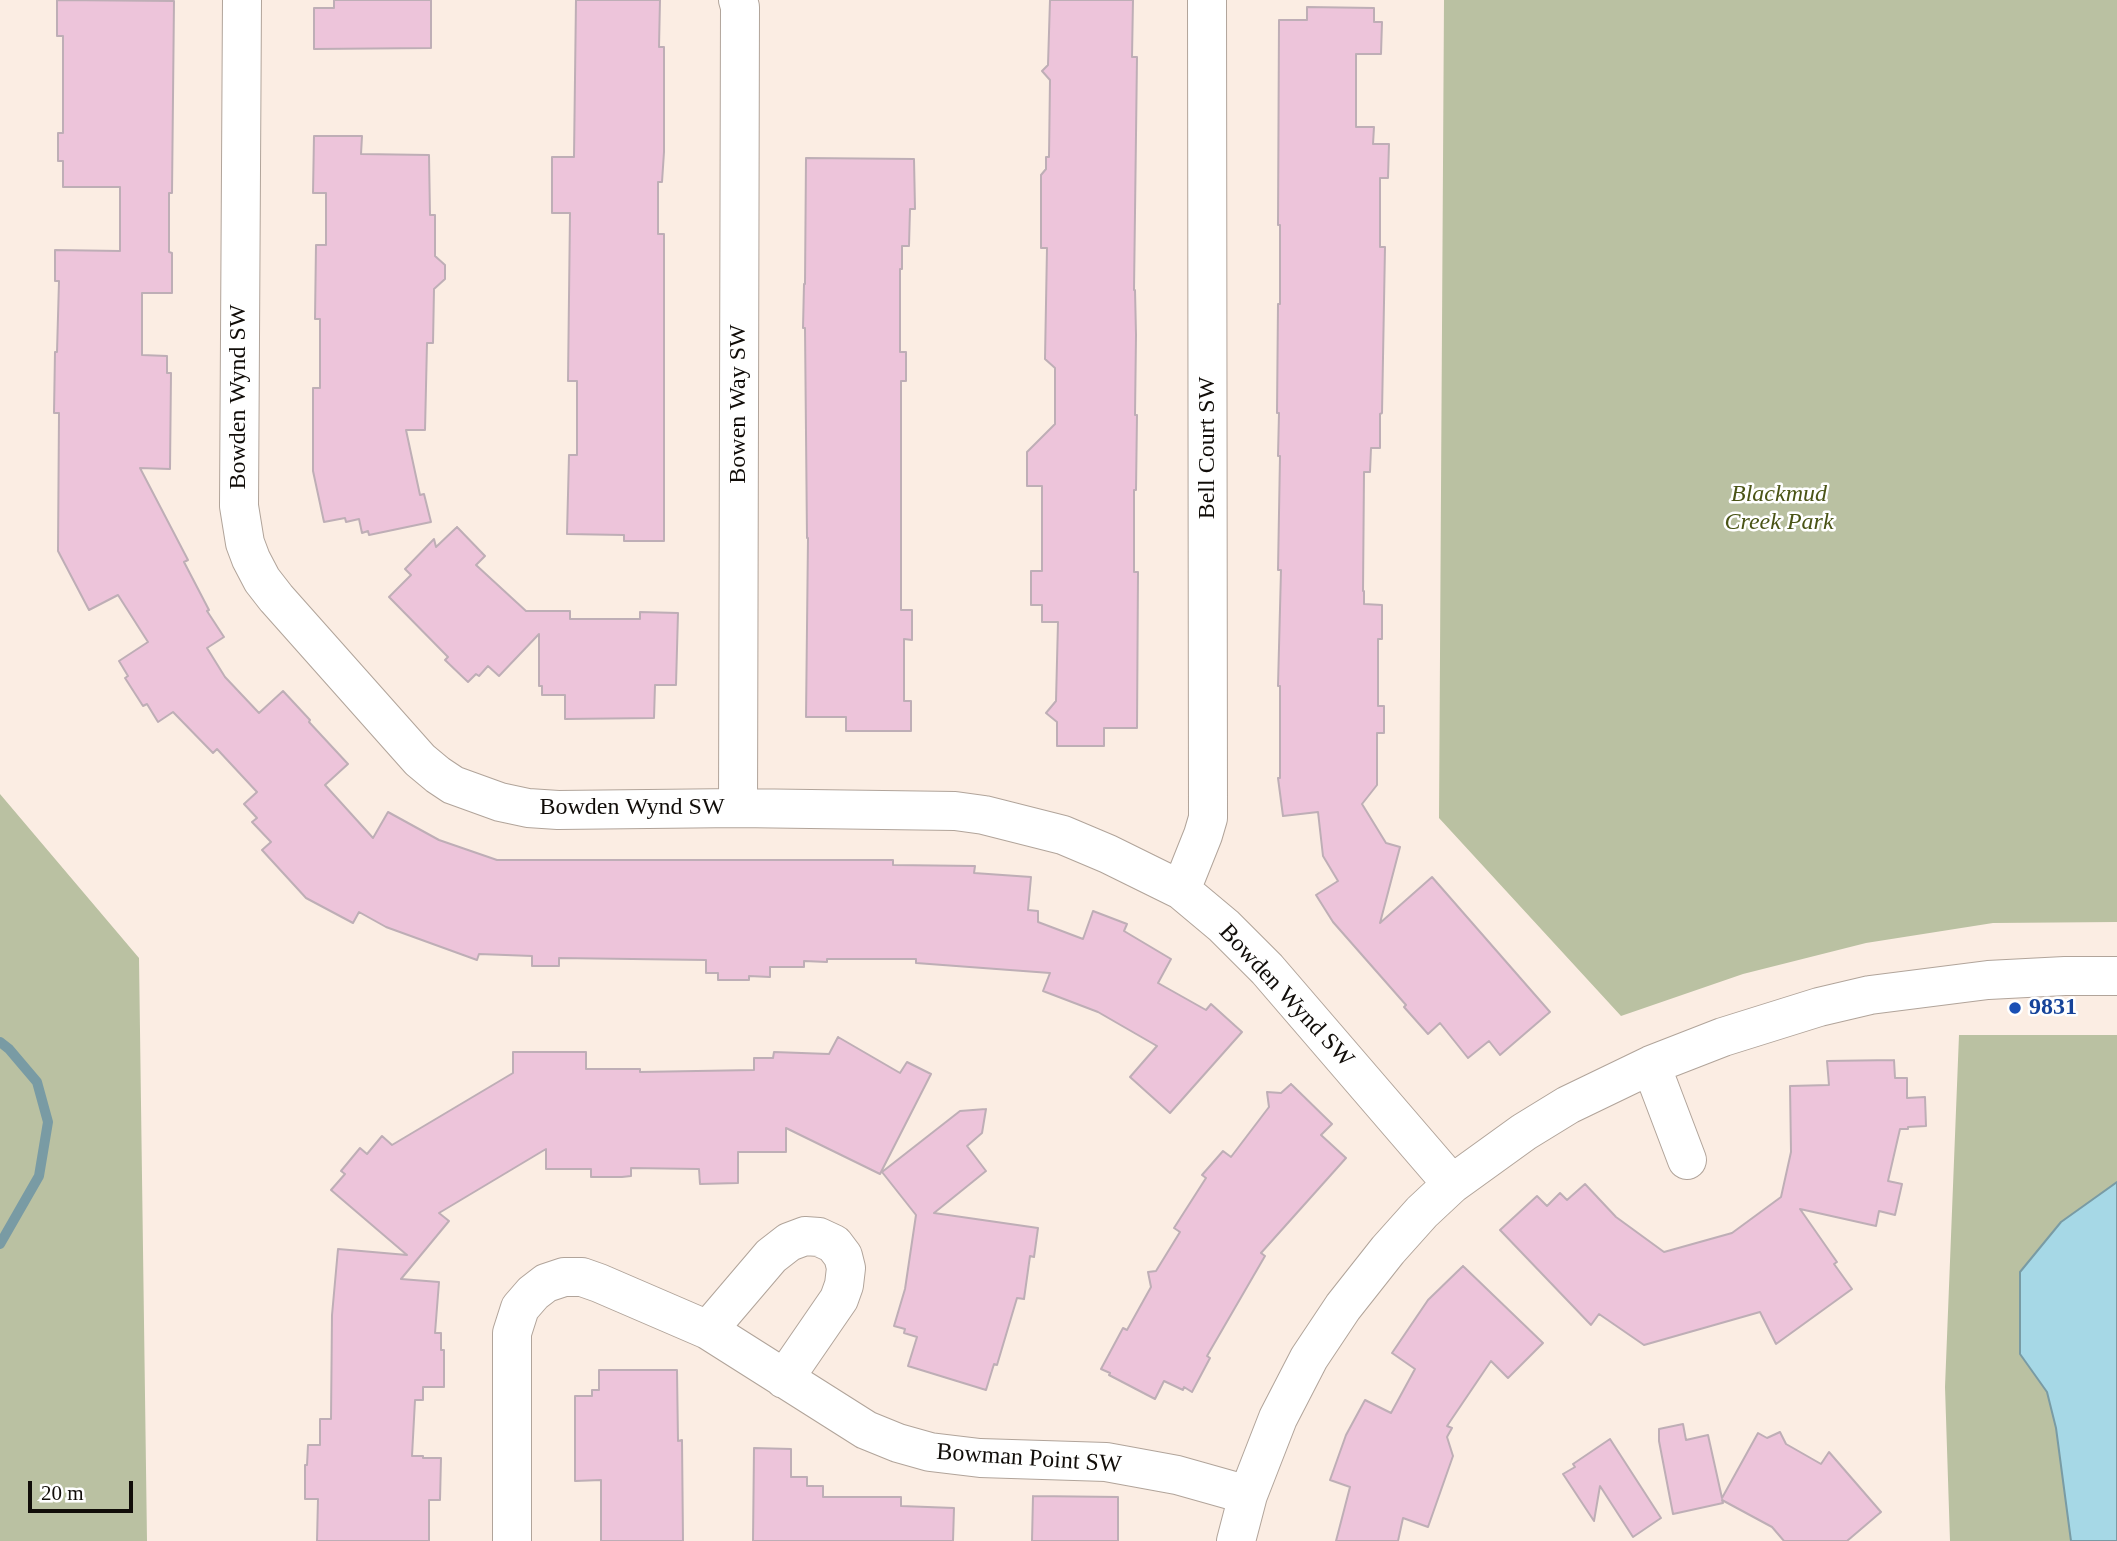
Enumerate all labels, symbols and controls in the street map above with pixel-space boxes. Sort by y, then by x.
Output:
street label: Bowden Wynd SW [225,304,253,490]
street label: Bowen Way SW [725,324,753,484]
street label: Bell Court SW [1194,377,1222,519]
park label: Blackmud Creek Park [1724,481,1834,537]
street label: Bowden Wynd SW [539,794,725,822]
street label: Bowden Wynd SW [1212,918,1360,1074]
place label: 9831 [2029,994,2077,1022]
marker: 9831 [2007,1000,2023,1016]
street label: Bowman Point SW [936,1438,1122,1480]
scale bar [32,1468,136,1512]
text: 20 m [41,1481,84,1505]

